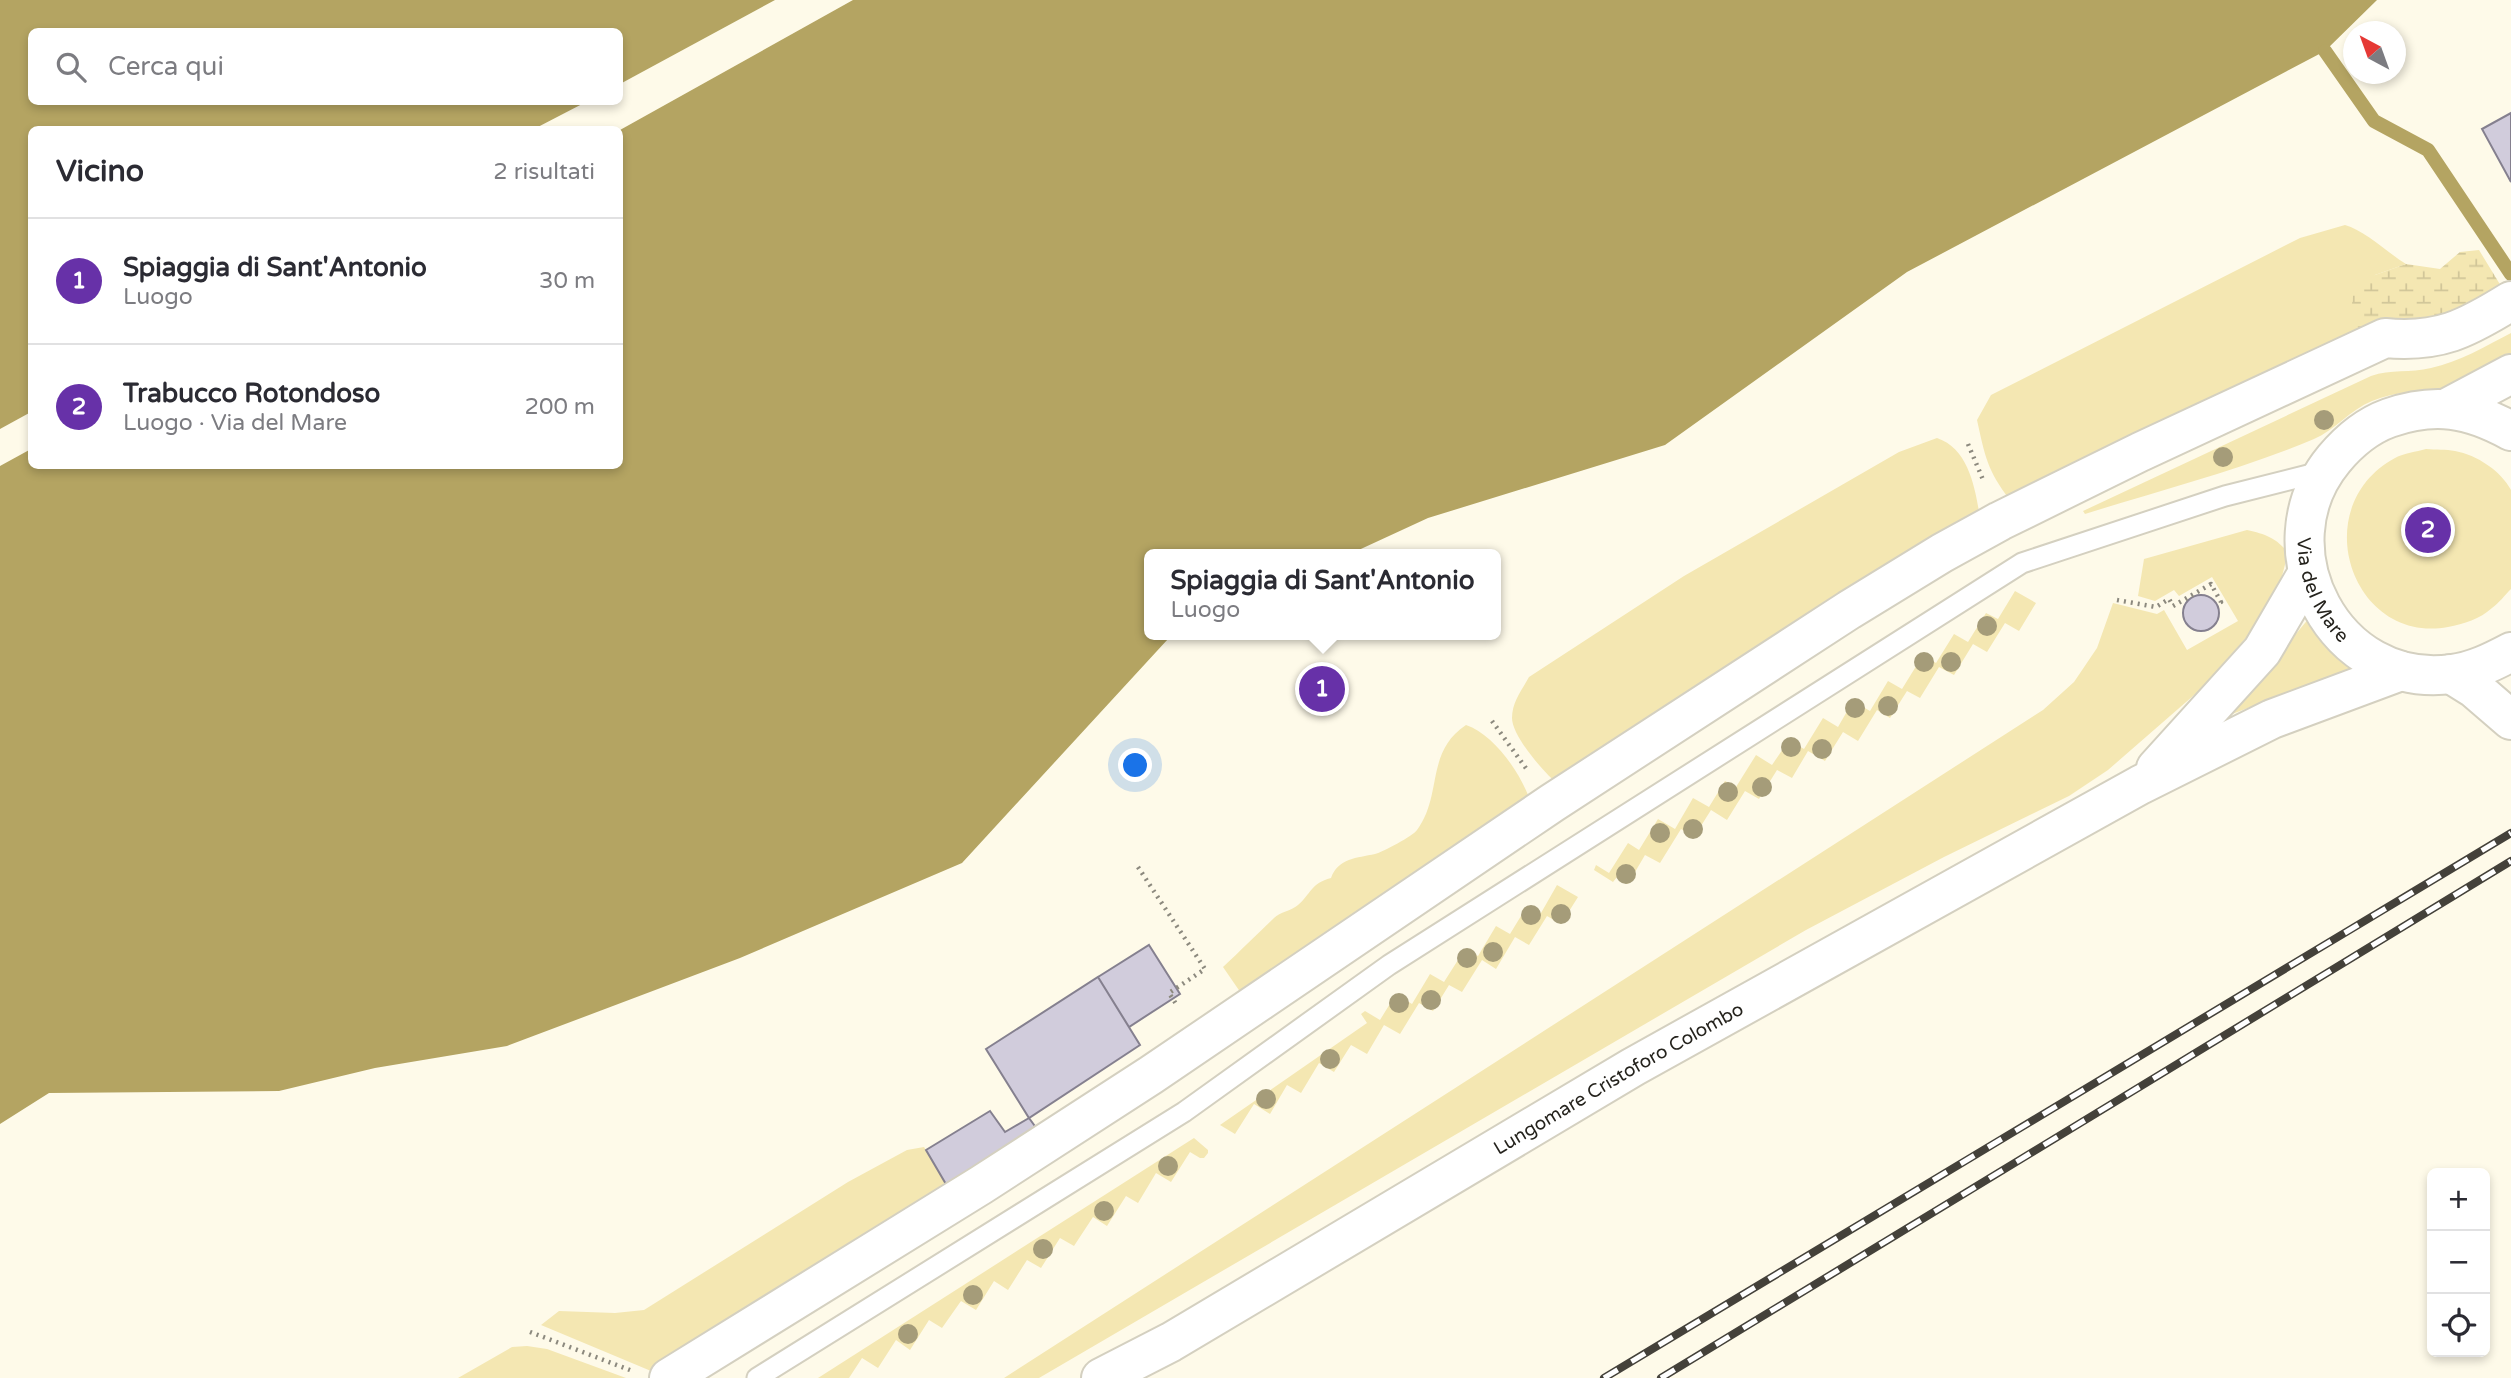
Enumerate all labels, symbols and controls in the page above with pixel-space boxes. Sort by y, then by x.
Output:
north arrow [2343,21,2406,84]
search box [28,28,623,105]
icon: search [52,48,90,86]
text: Cerca qui [108,51,224,82]
text: Vicino [56,153,144,190]
text: 2 risultati [493,158,595,186]
text: Spiaggia di Sant'Antonio [123,252,427,283]
text: 1 [72,267,86,295]
text: 30 m [539,267,595,295]
text: Luogo [123,283,193,311]
text: Trabucco Rotondoso [123,378,380,409]
text: 2 [72,393,86,421]
text: 200 m [525,393,595,421]
text: Luogo · Via del Mare [123,409,347,437]
pin: 2 [2405,504,2451,556]
street label: Via del Mare [2292,537,2353,647]
popup [1144,549,1501,640]
text: Spiaggia di Sant'Antonio [1171,565,1474,596]
text: Luogo [1171,596,1240,624]
pin: 1 [1299,663,1345,715]
your location [1118,748,1152,782]
street label: Lungomare Cristoforo Colombo [1490,998,1747,1160]
map controls [2427,1168,2490,1357]
button: + [2427,1168,2490,1231]
button: − [2427,1231,2490,1294]
button: locate [2427,1294,2490,1357]

